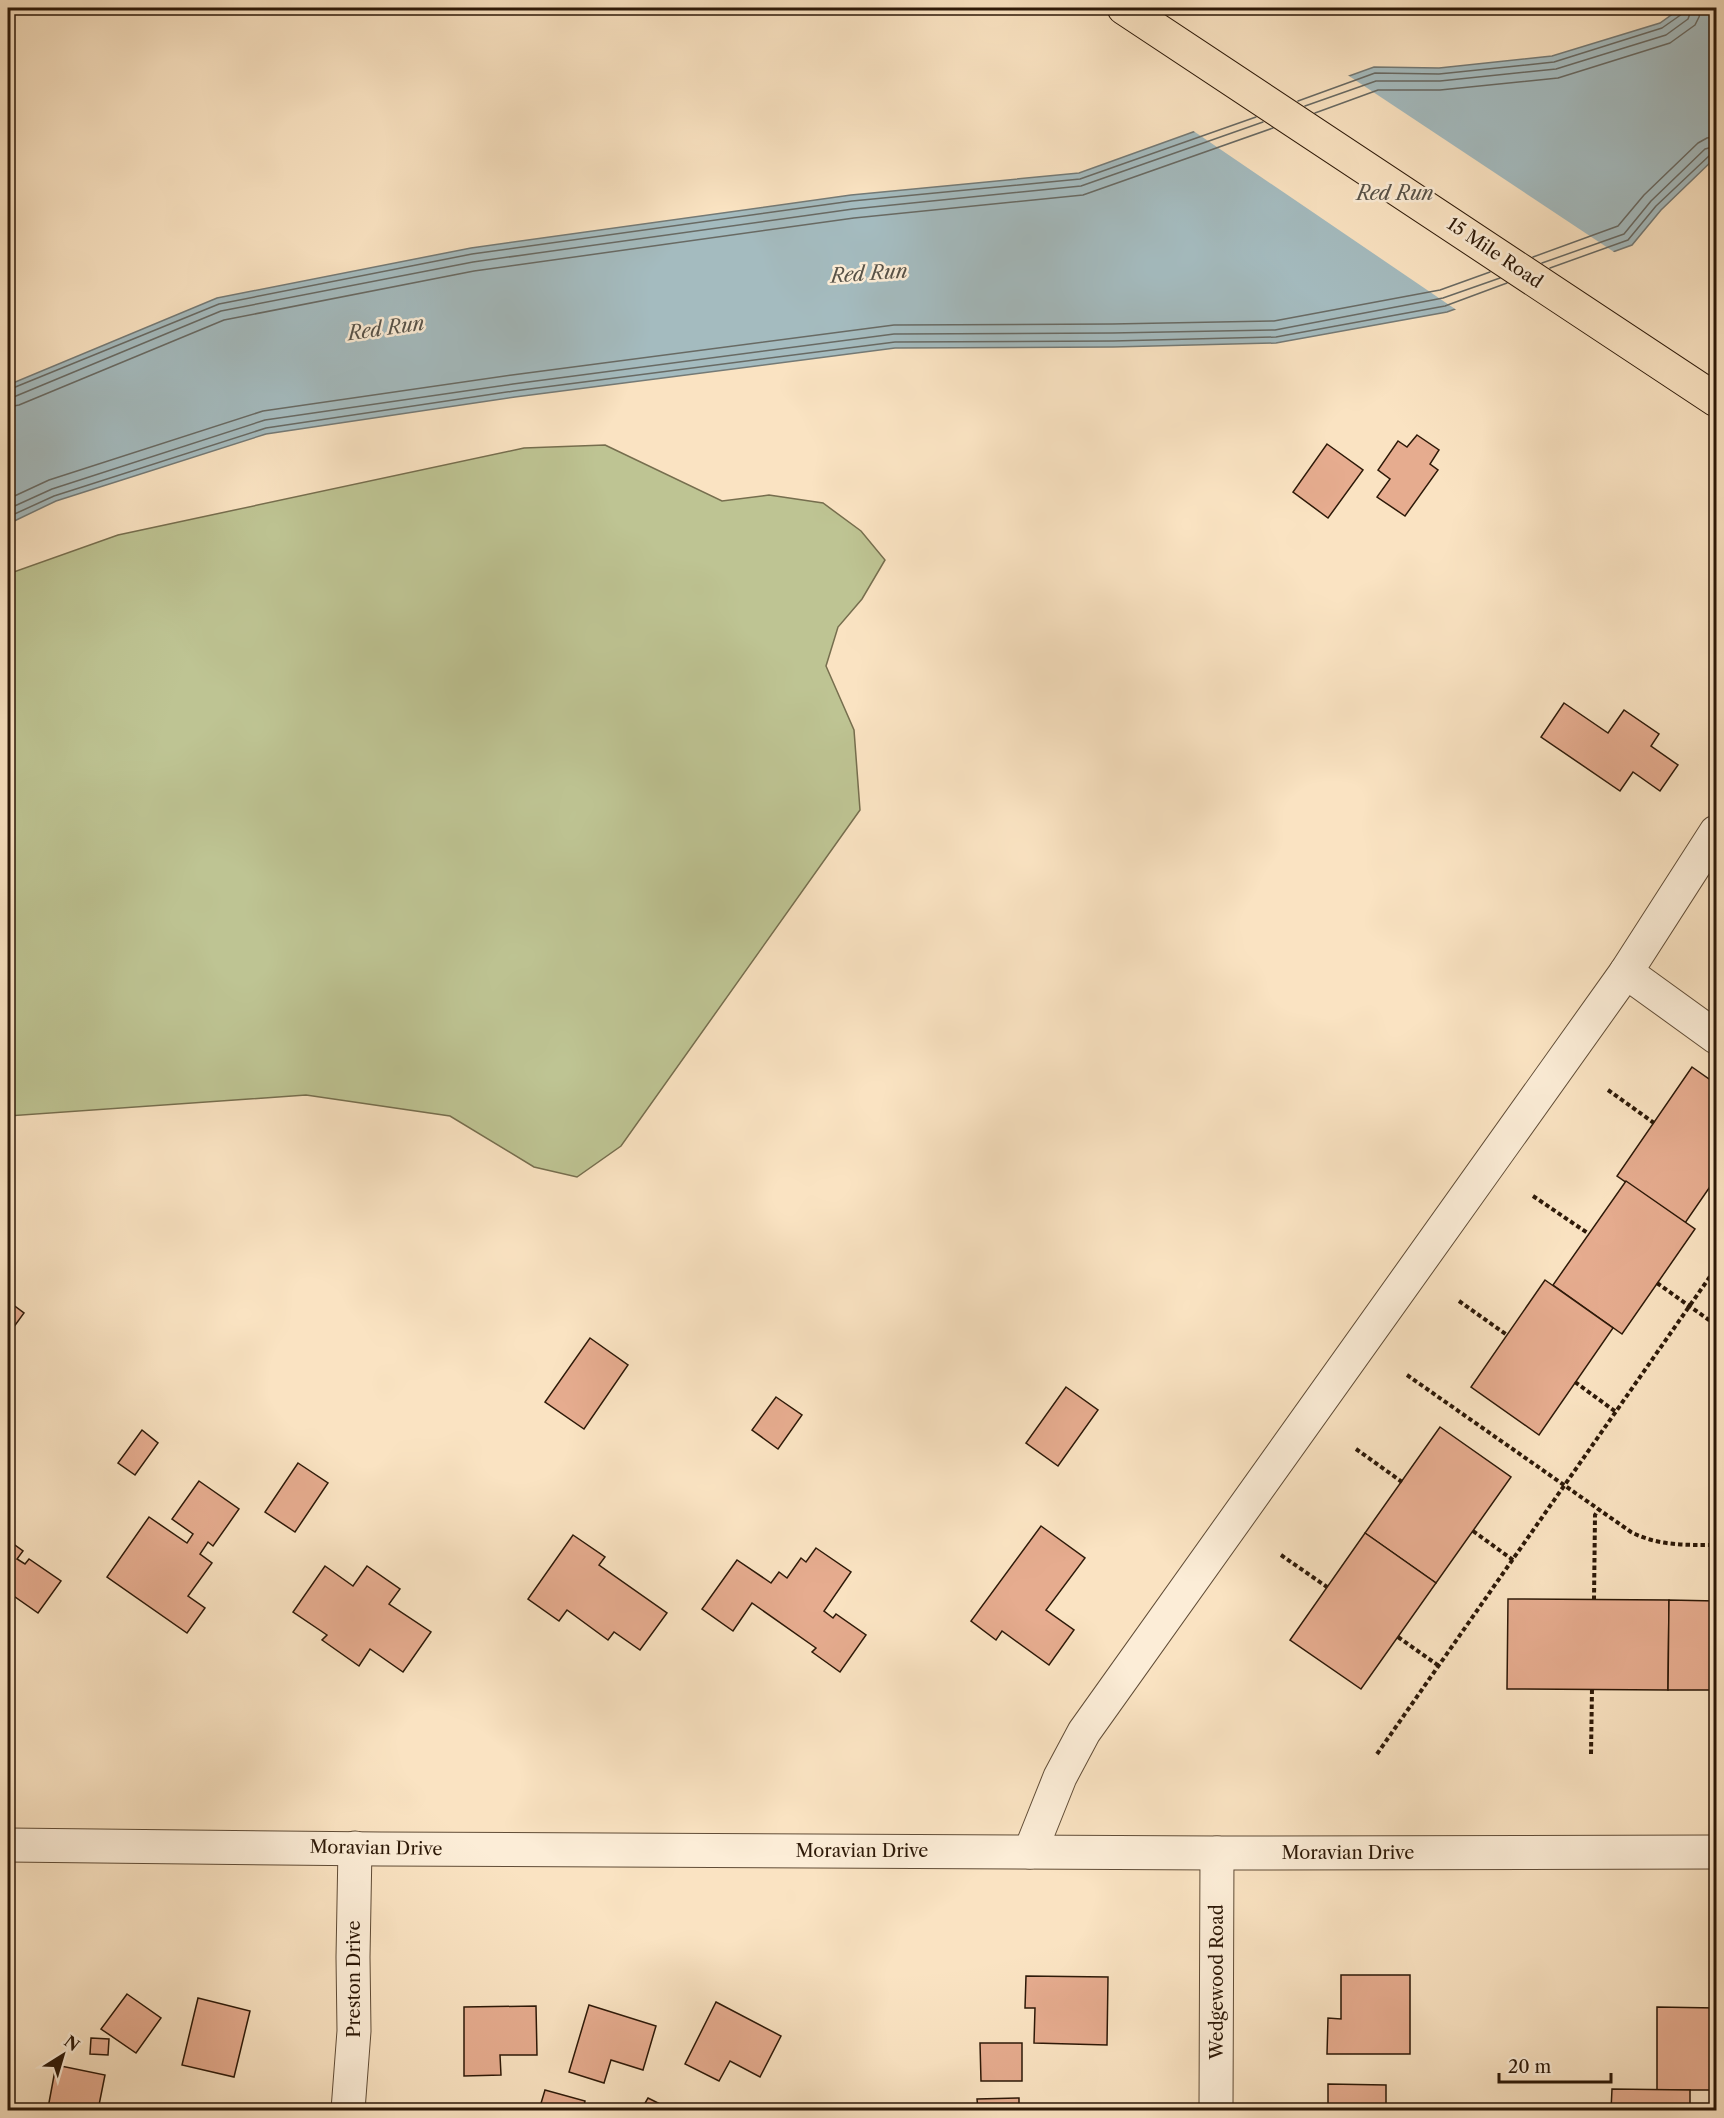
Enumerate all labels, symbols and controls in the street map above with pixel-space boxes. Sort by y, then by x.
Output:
water label: Red Run [1354,181,1434,205]
street label: 15 Mile Road [1443,213,1547,293]
water label: Red Run [828,258,908,288]
water label: Red Run [344,311,426,346]
street label: Moravian Drive [309,1836,443,1860]
street label: Moravian Drive [796,1840,928,1862]
street label: Moravian Drive [1282,1842,1414,1864]
street label: Wedgewood Road [1206,1904,1228,2061]
street label: Preston Drive [343,1920,365,2038]
north arrow [33,2025,93,2085]
text: N [60,2031,84,2055]
scale bar [1499,2046,1612,2084]
text: 20 m [1508,2056,1552,2078]

